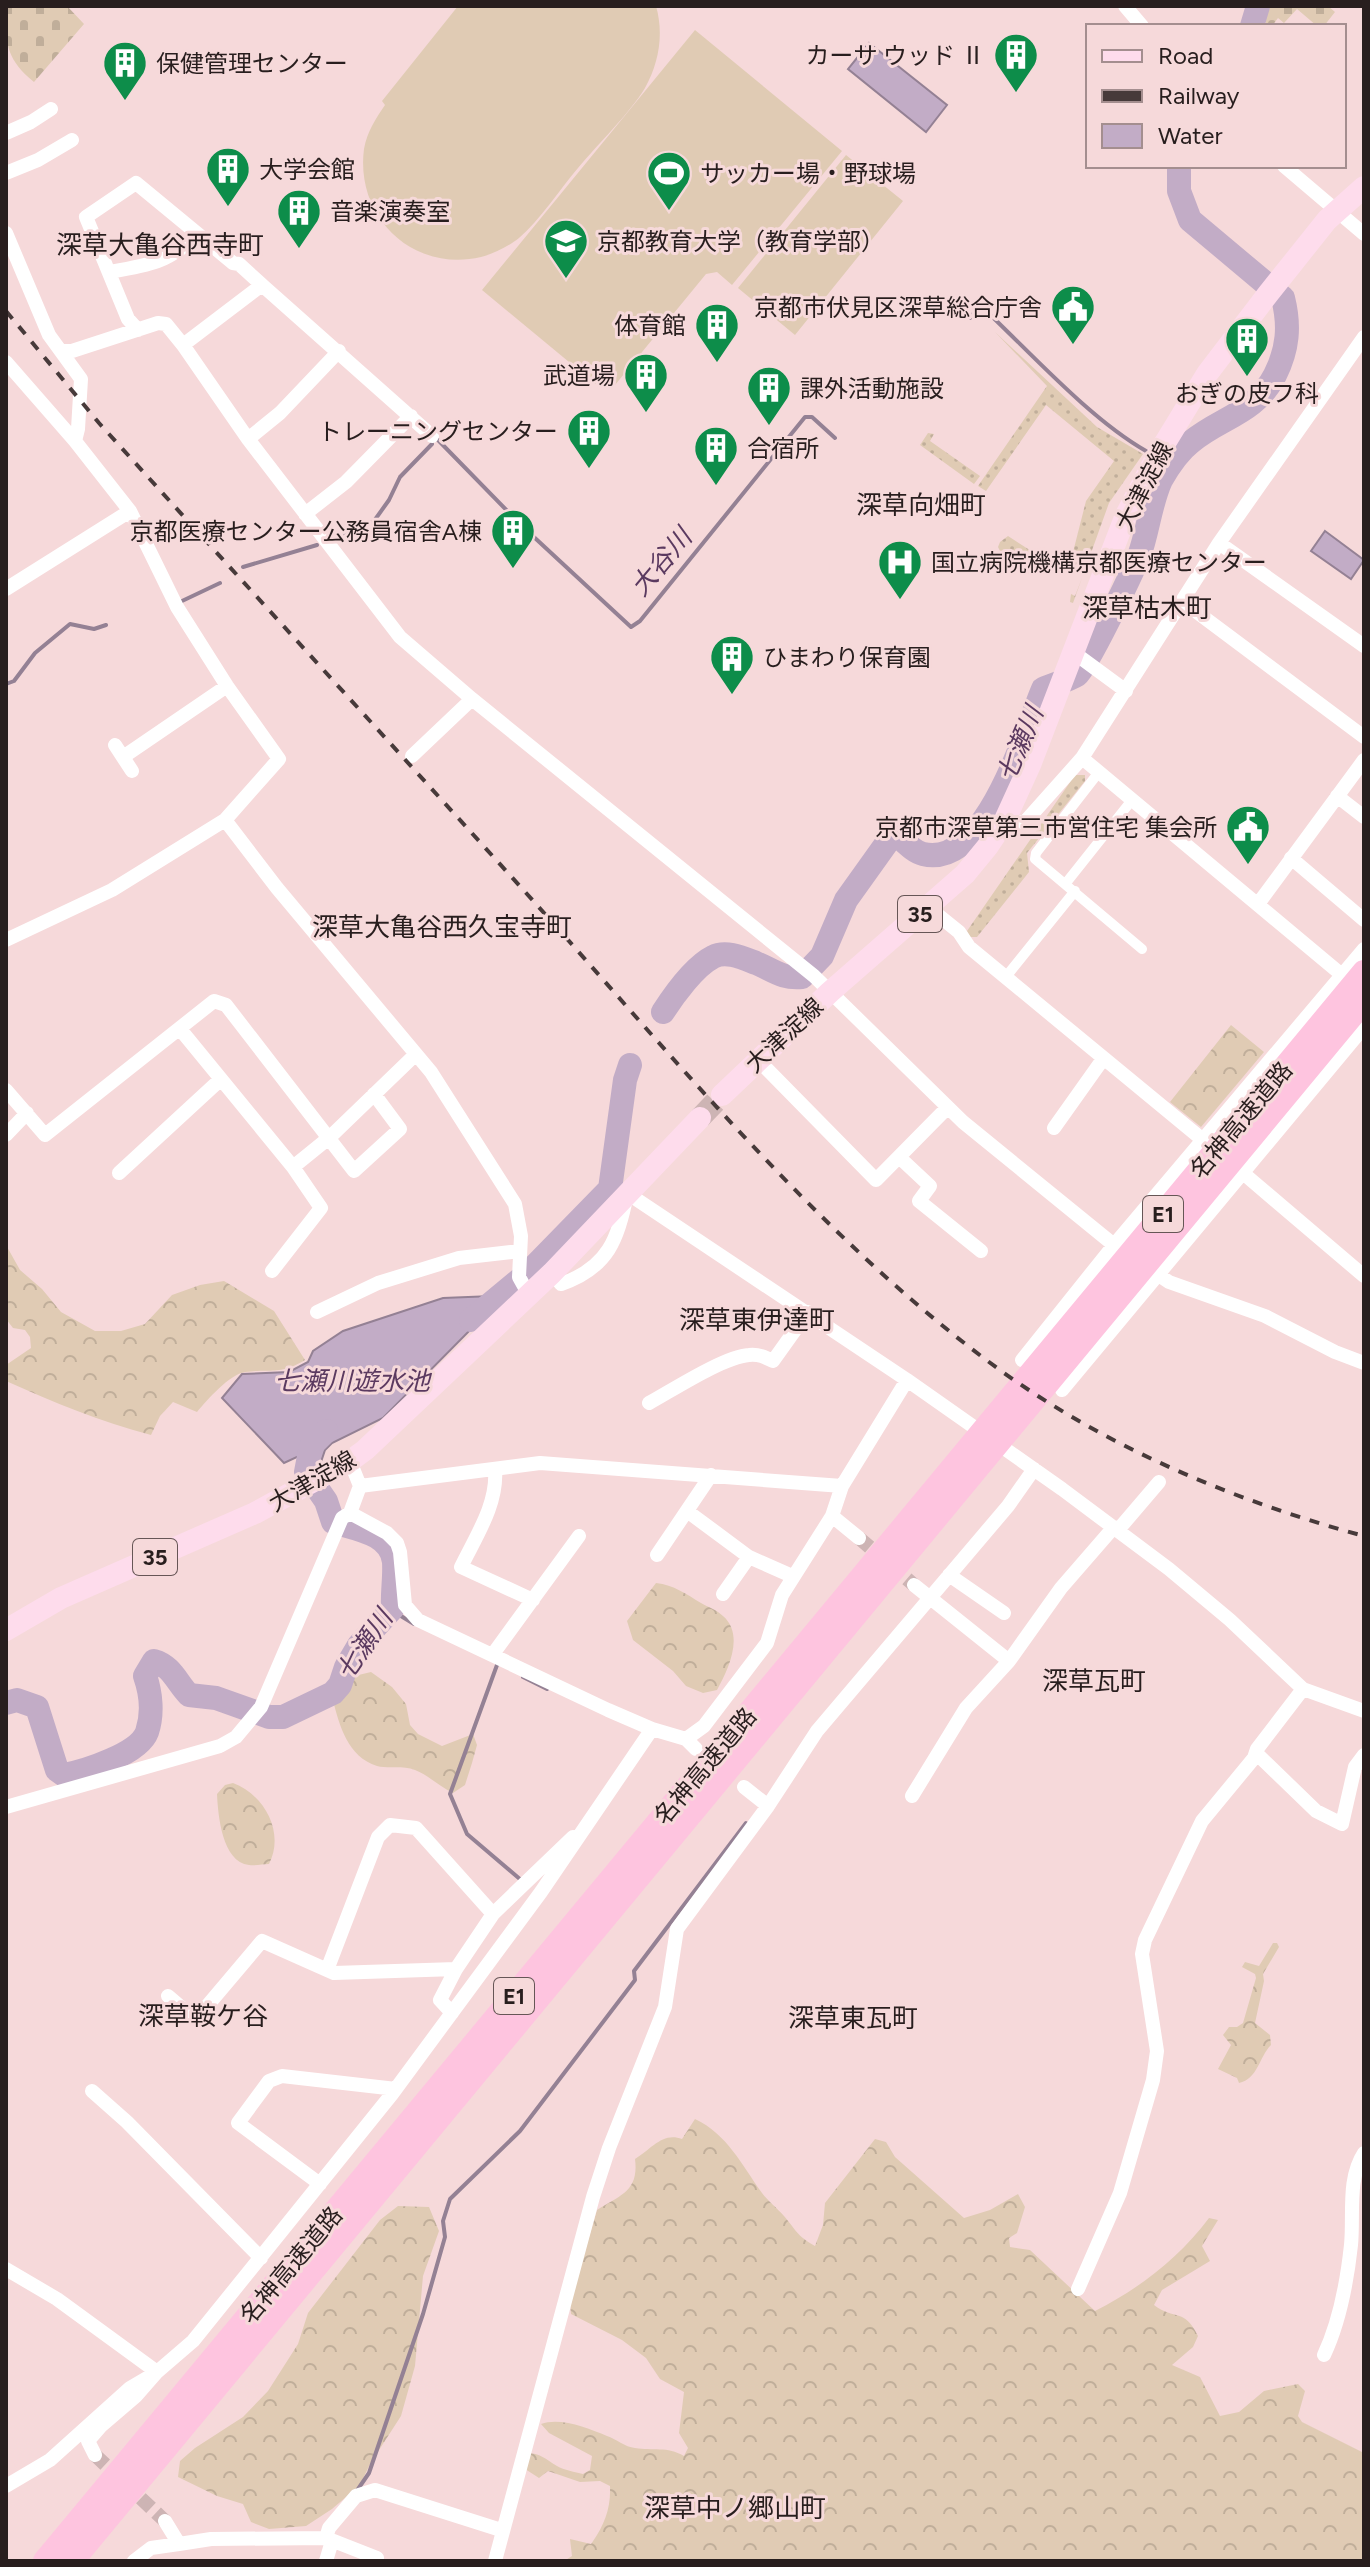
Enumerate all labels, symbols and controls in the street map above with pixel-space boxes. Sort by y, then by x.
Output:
legend [1086,24,1346,168]
building icon: カーサ ウッド Ⅱ [992,31,1040,94]
building icon: 保健管理センター [101,39,149,102]
place label: カーサ ウッド Ⅱ [806,41,985,70]
text: Road [1158,41,1213,70]
place label: 保健管理センター [156,49,348,78]
text: Railway [1158,81,1240,110]
text: Water [1158,121,1223,150]
building icon: 大学会館 [204,145,252,208]
sports icon: サッカー場・野球場 [645,149,693,212]
place label: 大学会館 [259,155,355,184]
place label: サッカー場・野球場 [700,159,916,188]
building icon: 音楽演奏室 [275,187,323,250]
place label: 音楽演奏室 [330,197,450,226]
school or university icon: 京都教育大学（教育学部） [542,217,590,280]
place label: 京都教育大学（教育学部） [597,227,885,256]
district label: 深草大亀谷西寺町 [56,229,264,261]
public building icon: 京都市伏見区深草総合庁舎 [1049,283,1097,346]
place label: 京都市伏見区深草総合庁舎 [754,293,1042,322]
building icon: 体育館 [693,301,741,364]
place label: 体育館 [614,311,686,340]
building icon: おぎの皮フ科 [1223,315,1271,378]
building icon: 武道場 [622,351,670,414]
place label: 武道場 [543,361,615,390]
building icon: 課外活動施設 [745,364,793,427]
place label: 課外活動施設 [800,374,944,403]
place label: おぎの皮フ科 [1175,379,1319,408]
building icon: トレーニングセンター [565,407,613,470]
place label: トレーニングセンター [318,417,558,446]
building icon: 合宿所 [692,424,740,487]
place label: 合宿所 [747,434,819,463]
street label: 大津淀線 [1109,437,1179,535]
district label: 深草向畑町 [856,489,986,521]
building icon: 京都医療センター公務員宿舎A棟 [489,507,537,570]
place label: 京都医療センター公務員宿舎A棟 [130,517,482,546]
water label: 大谷川 [624,520,700,602]
hospital icon: 国立病院機構京都医療センター [876,538,924,601]
place label: 国立病院機構京都医療センター [931,548,1267,577]
district label: 深草枯木町 [1082,592,1212,624]
building icon: ひまわり保育園 [708,633,756,696]
place label: ひまわり保育園 [763,643,931,672]
water label: 七瀬川 [990,699,1051,786]
public building icon: 京都市深草第三市営住宅 集会所 [1224,803,1272,866]
place label: 京都市深草第三市営住宅 集会所 [875,813,1217,842]
road number: 35 [898,896,942,932]
district label: 深草大亀谷西久宝寺町 [312,911,572,943]
street label: 大津淀線 [739,992,829,1078]
street label: 名神高速道路 [1184,1056,1298,1184]
road number: E1 [1143,1196,1183,1232]
district label: 深草東伊達町 [679,1304,835,1336]
water label: 七瀬川遊水池 [274,1365,433,1397]
street label: 大津淀線 [263,1444,361,1518]
road number: 35 [133,1539,177,1575]
water label: 七瀬川 [329,1601,401,1686]
district label: 深草瓦町 [1042,1665,1146,1697]
street label: 名神高速道路 [648,1702,762,1830]
road number: E1 [494,1978,534,2014]
district label: 深草鞍ケ谷 [138,2000,268,2032]
district label: 深草東瓦町 [788,2002,918,2034]
street label: 名神高速道路 [234,2201,348,2329]
district label: 深草中ノ郷山町 [644,2492,826,2524]

